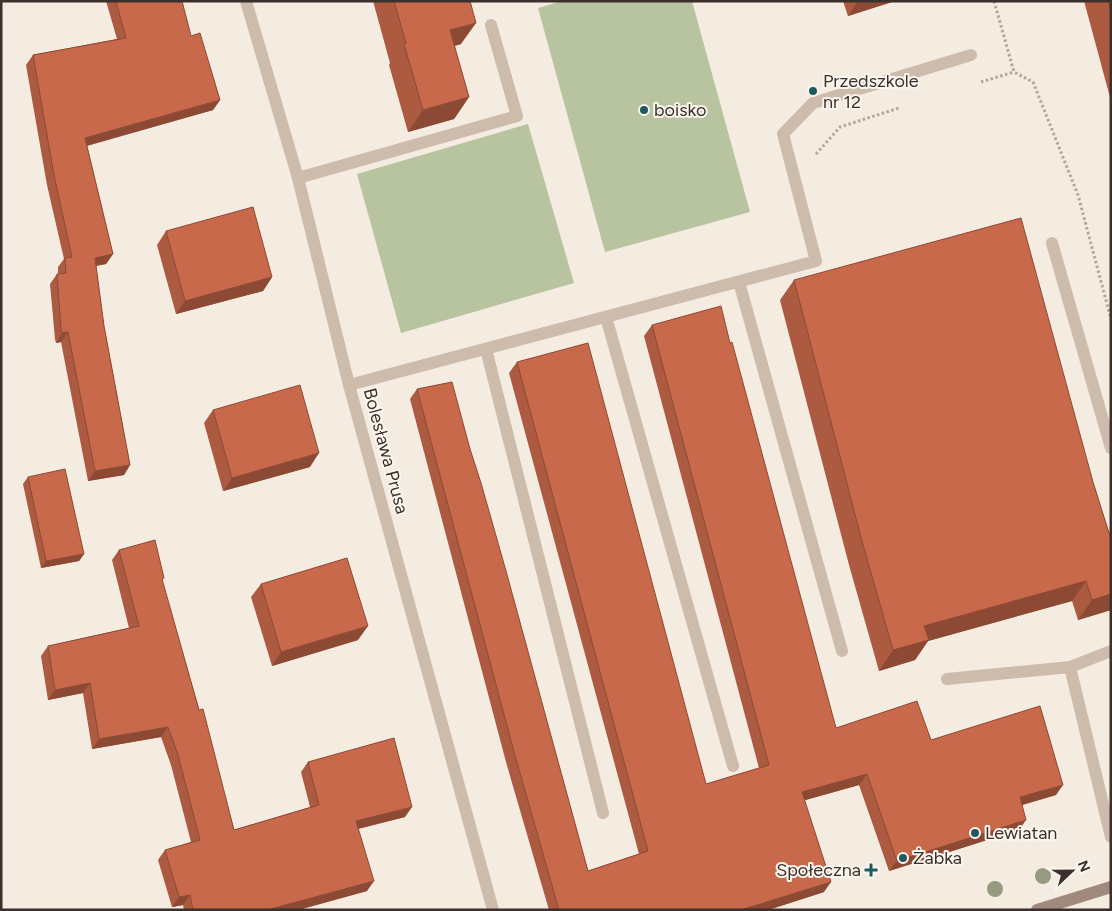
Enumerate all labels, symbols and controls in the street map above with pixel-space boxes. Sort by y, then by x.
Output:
place label: Przedszkole nr 12 [823,70,919,113]
marker: Przedszkole nr 12 [807,85,819,97]
place label: boisko [654,99,707,121]
marker: boisko [638,104,650,116]
street label: Bolesława Prusa [359,386,413,516]
place label: Lewiatan [985,822,1057,844]
marker: Lewiatan [969,827,981,839]
north arrow [1047,846,1097,896]
place label: Żabka [913,847,962,869]
marker: Żabka [897,852,909,864]
text: N [1074,858,1093,875]
place label: Społeczna [776,859,861,881]
marker: Społeczna [865,864,877,876]

